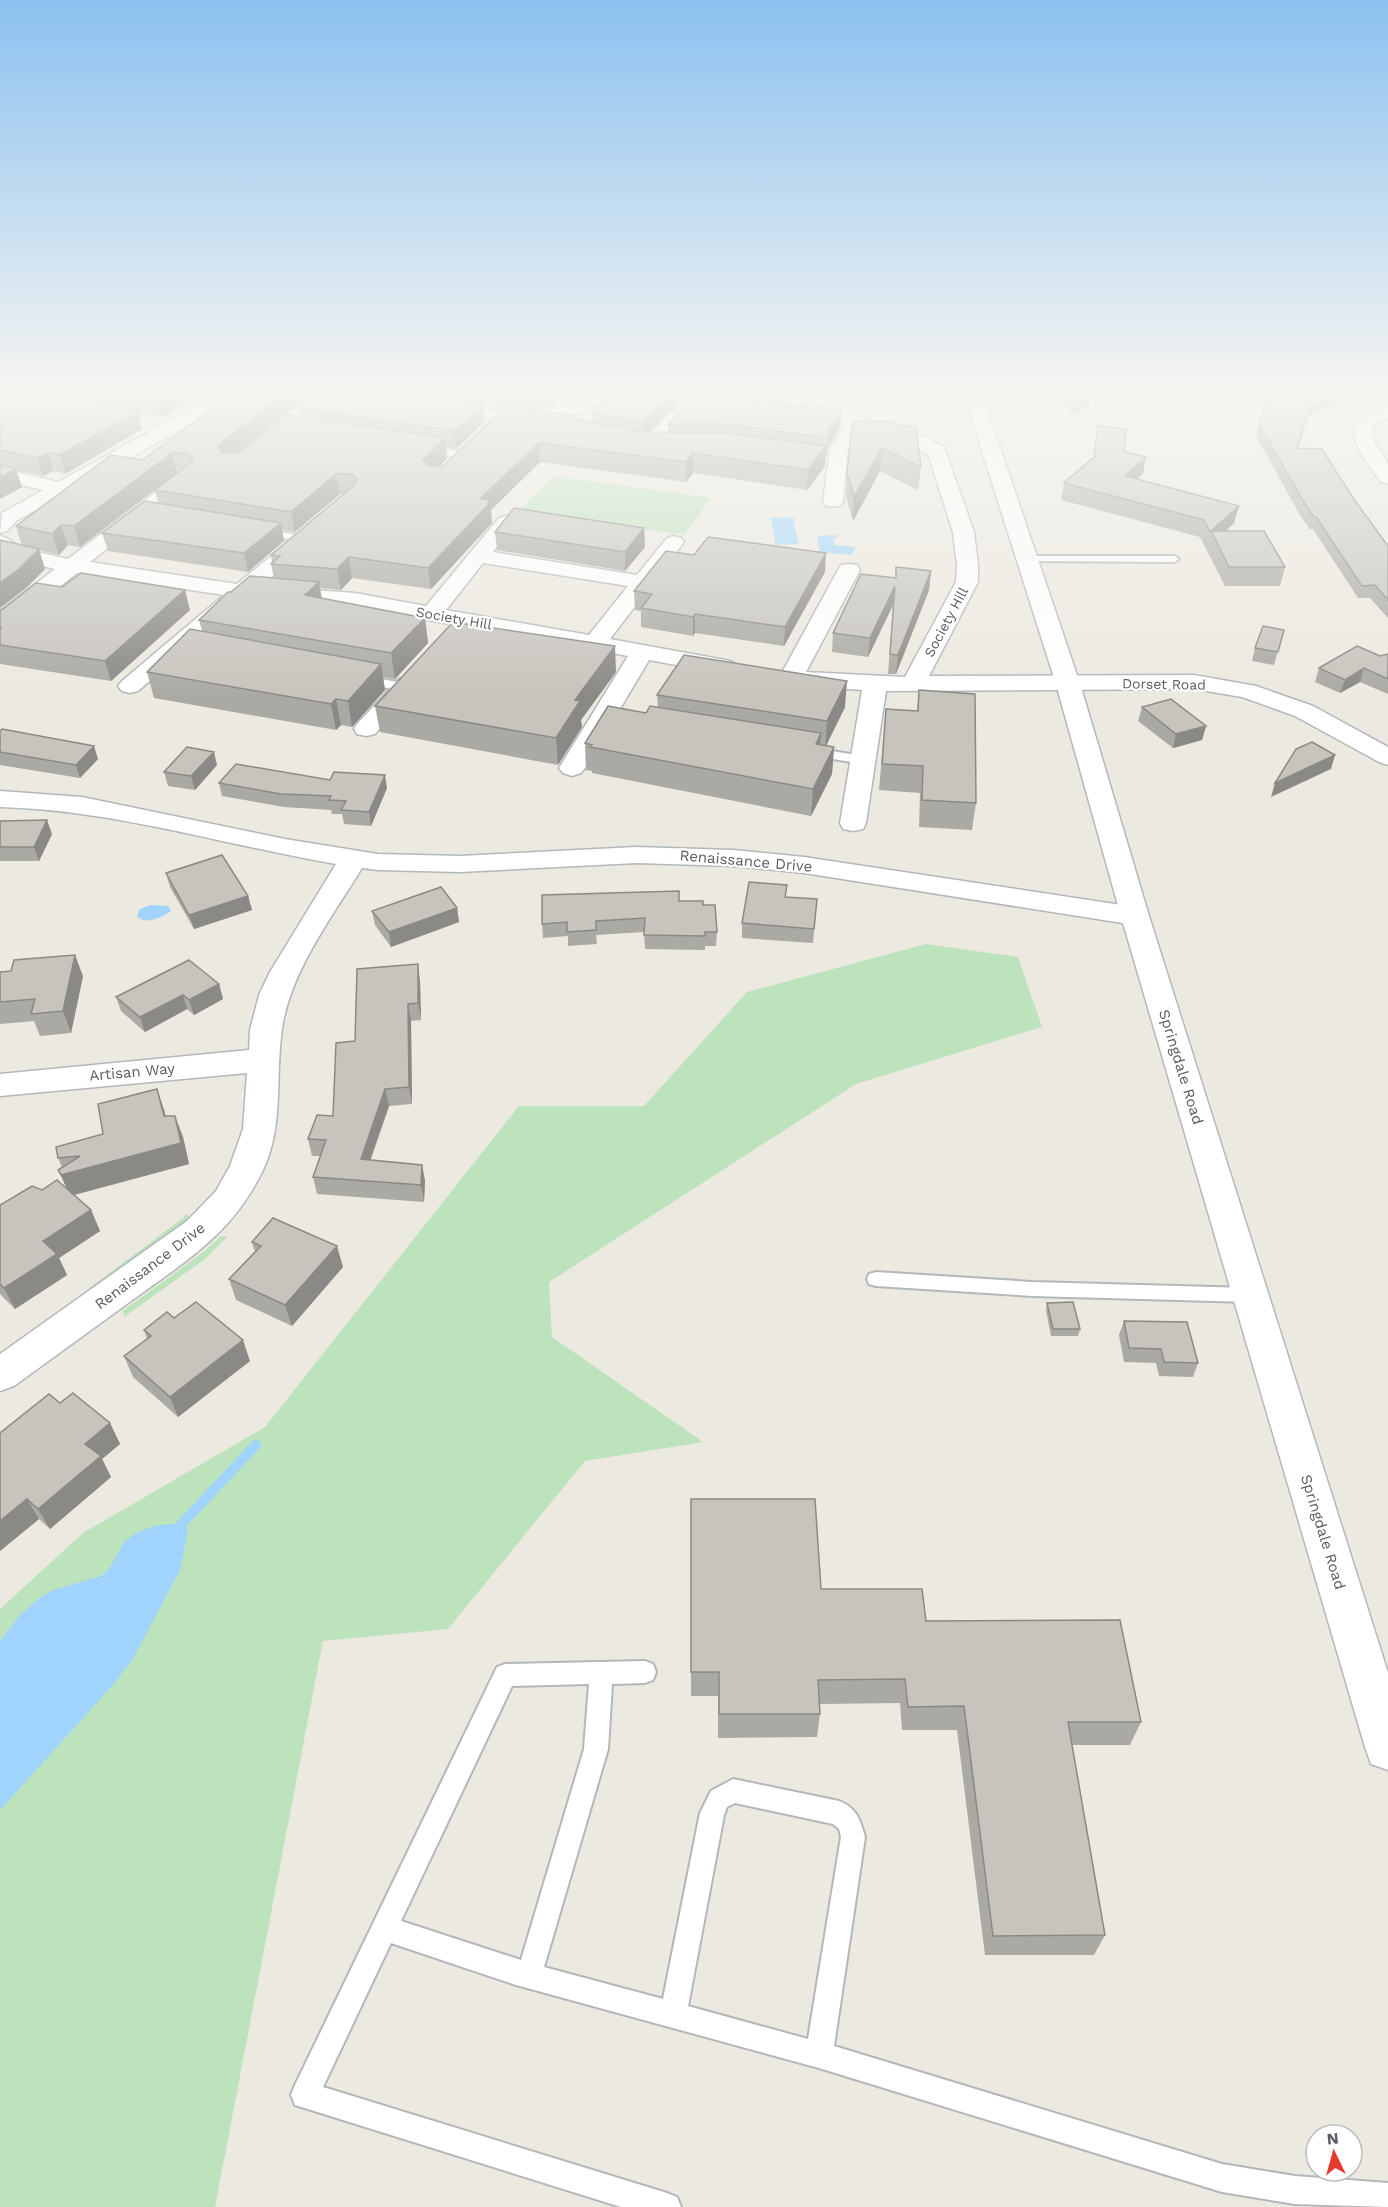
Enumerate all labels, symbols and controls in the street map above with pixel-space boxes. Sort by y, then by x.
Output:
street label: Society Hill [921,584,971,660]
street label: Society Hill [415,603,494,633]
street label: Dorset Road [1122,675,1206,693]
street label: Renaissance Drive [679,846,813,876]
street label: Springdale Road [1155,1007,1207,1127]
street label: Artisan Way [88,1059,176,1085]
street label: Renaissance Drive [91,1219,209,1313]
street label: Springdale Road [1297,1472,1349,1592]
north arrow [1304,2123,1364,2183]
text: N [1326,2129,1339,2149]

